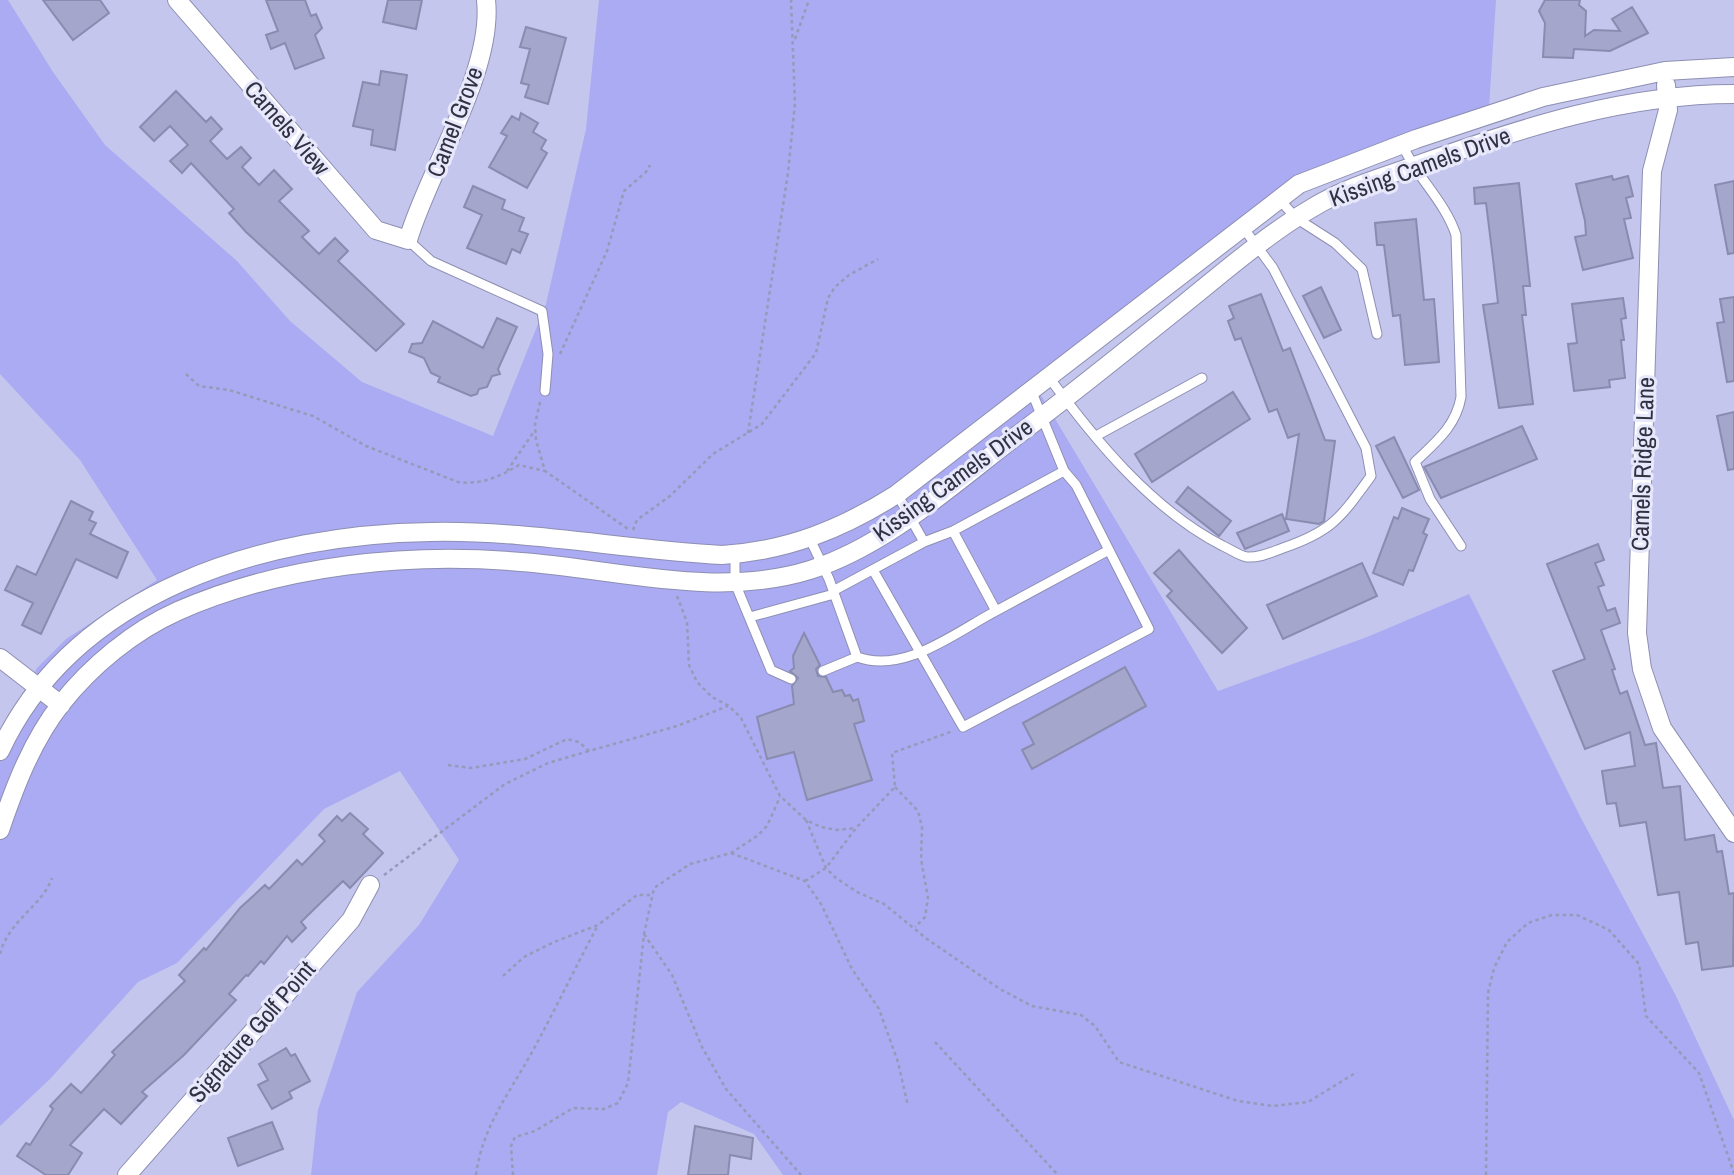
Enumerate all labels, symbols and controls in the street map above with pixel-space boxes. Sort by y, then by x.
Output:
street label: Camel Grove [418,62,490,181]
street label: Camels View [238,73,338,182]
street label: Kissing Camels Drive [1325,118,1515,214]
street label: Camels Ridge Lane [1623,376,1661,551]
street label: Kissing Camels Drive [866,410,1039,548]
street label: Signature Golf Point [181,953,322,1109]

